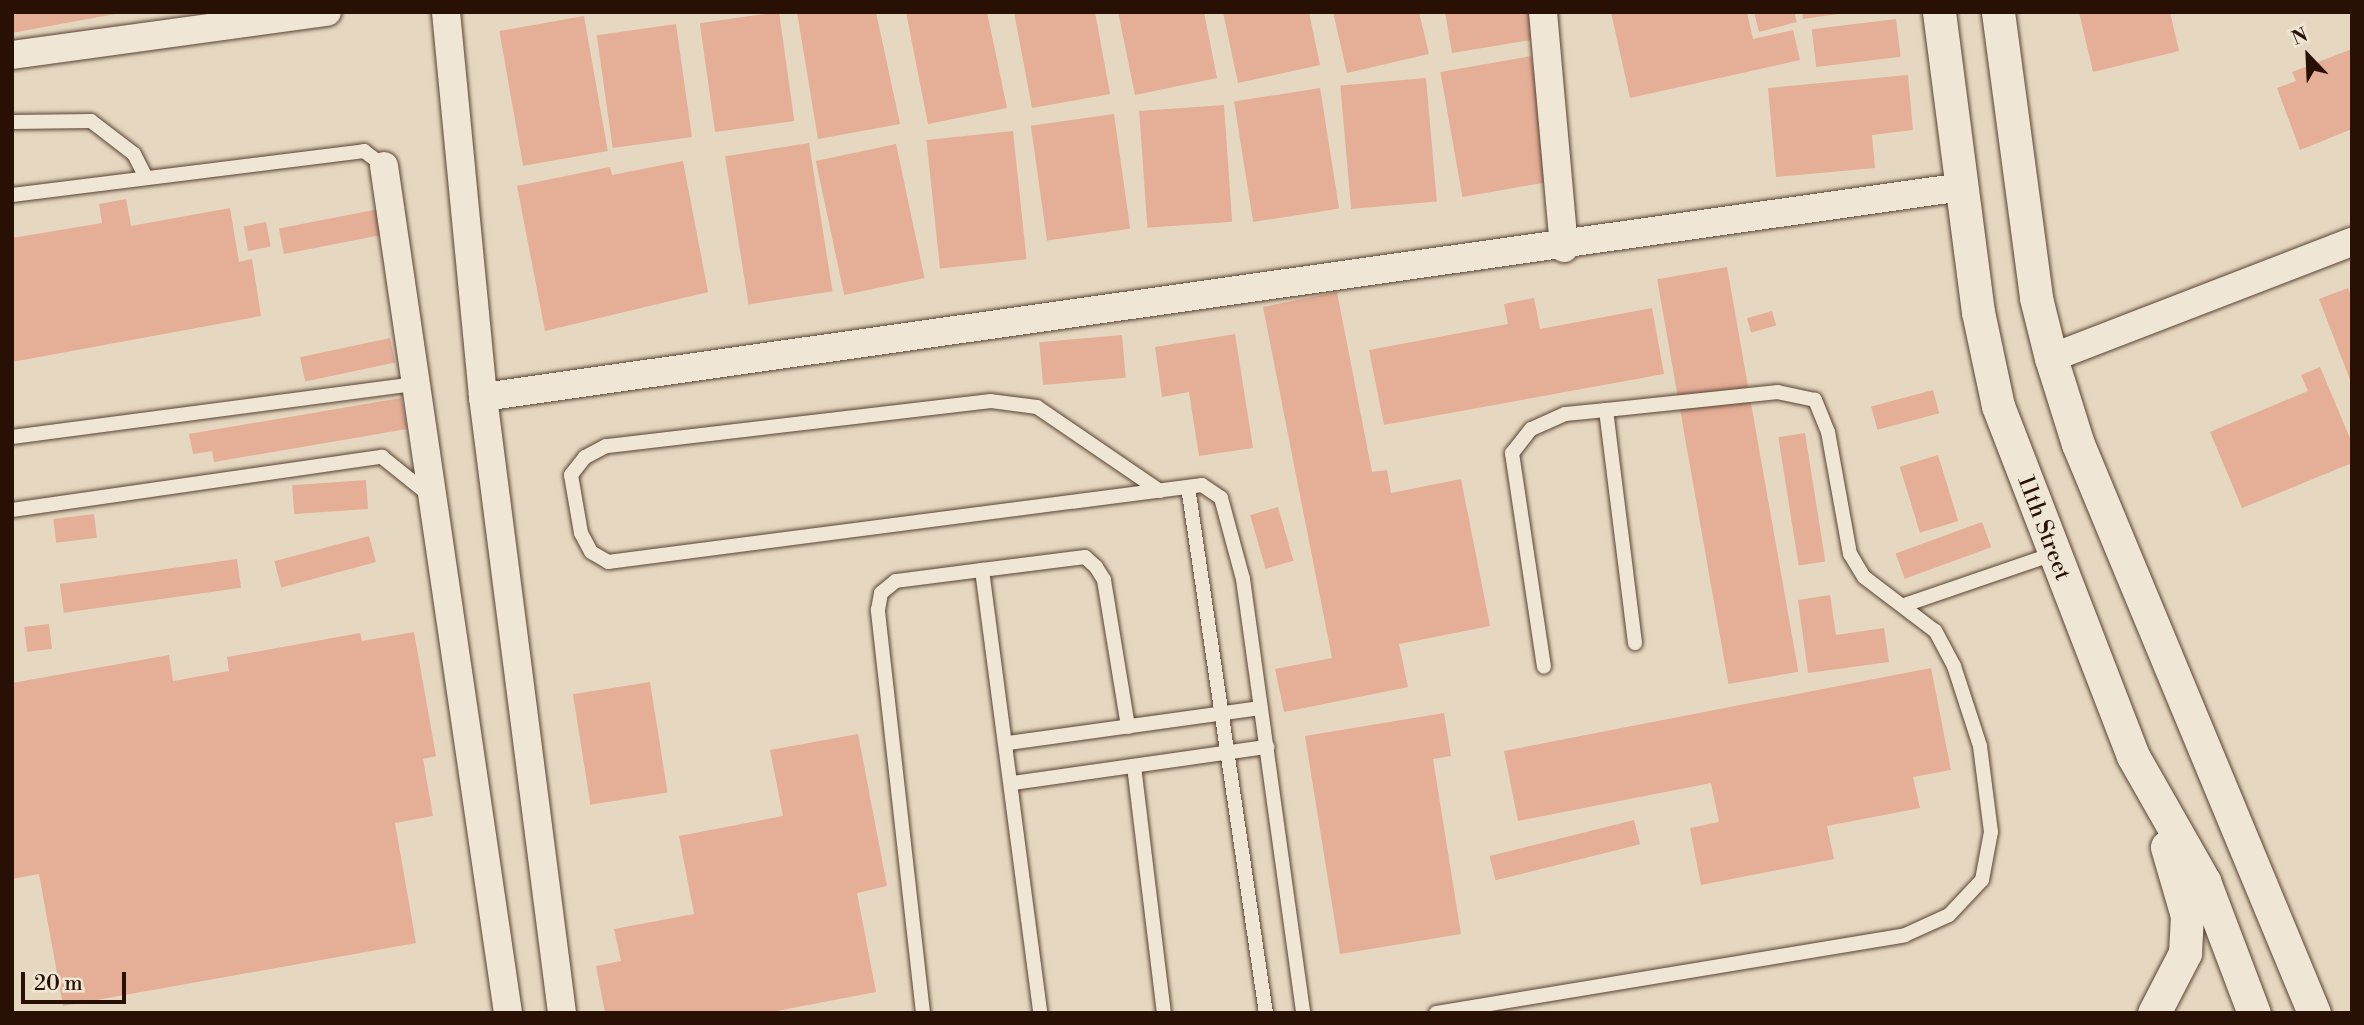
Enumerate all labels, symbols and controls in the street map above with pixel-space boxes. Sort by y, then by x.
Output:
north arrow [2273,21,2343,91]
text: N [2288,23,2311,51]
street label: 11th Street [2011,472,2077,584]
scale bar [24,958,130,1002]
text: 20 m [34,971,83,997]

